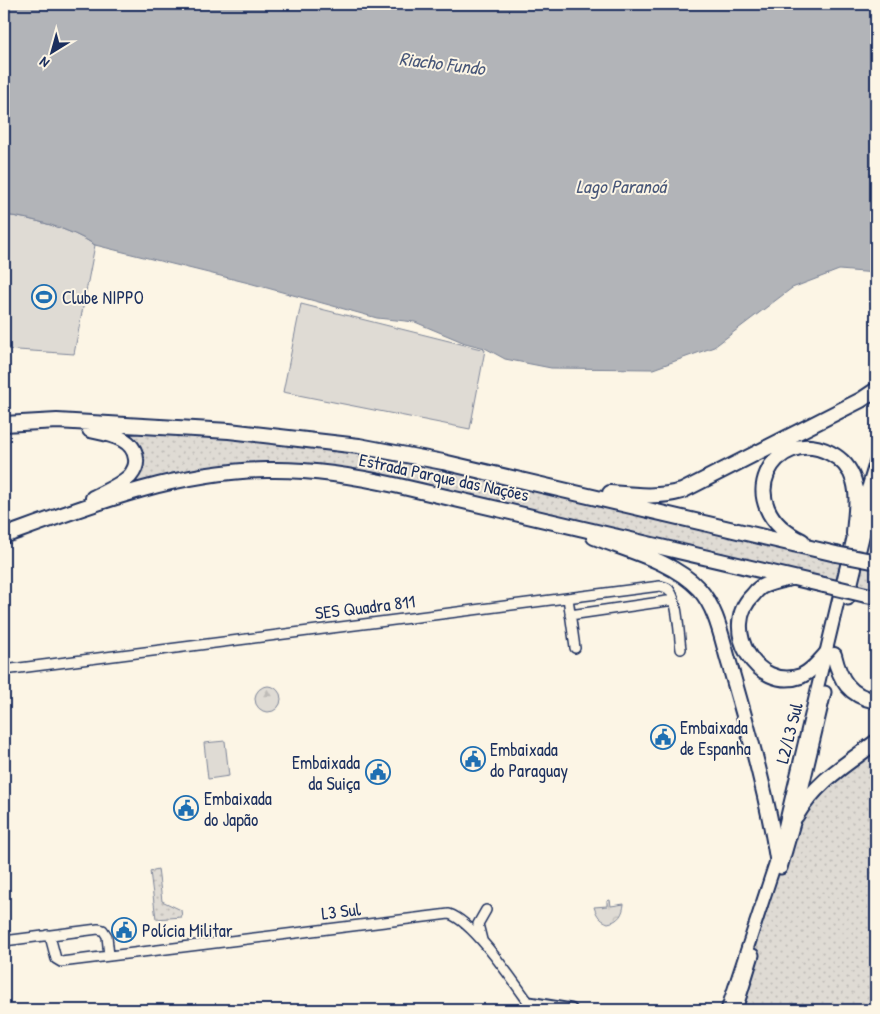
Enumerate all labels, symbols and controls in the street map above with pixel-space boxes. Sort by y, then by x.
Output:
north arrow [28,28,78,78]
water label: Riacho Fundo [398,45,488,81]
text: N [35,53,53,73]
water label: Lago Paranoá [576,173,669,199]
sports icon: Clube NIPPO [31,284,57,310]
place label: Clube NIPPO [62,285,144,310]
street label: Estrada Parque das Nações [357,447,531,507]
street label: SES Quadra 811 [314,588,416,626]
street label: L2/L3 Sul [769,700,809,766]
place label: Embaixada de Espanha [680,715,751,761]
public building icon: Embaixada de Espanha [650,724,676,750]
place label: Embaixada do Paraguay [490,737,568,783]
public building icon: Embaixada do Paraguay [460,746,486,772]
place label: Embaixada da Suiça [292,750,360,796]
public building icon: Embaixada da Suiça [365,759,391,785]
place label: Embaixada do Japão [204,786,272,832]
public building icon: Embaixada do Japão [173,795,199,821]
street label: L3 Sul [320,896,362,926]
public building icon: Polícia Militar [111,917,137,943]
place label: Polícia Militar [142,918,233,943]

